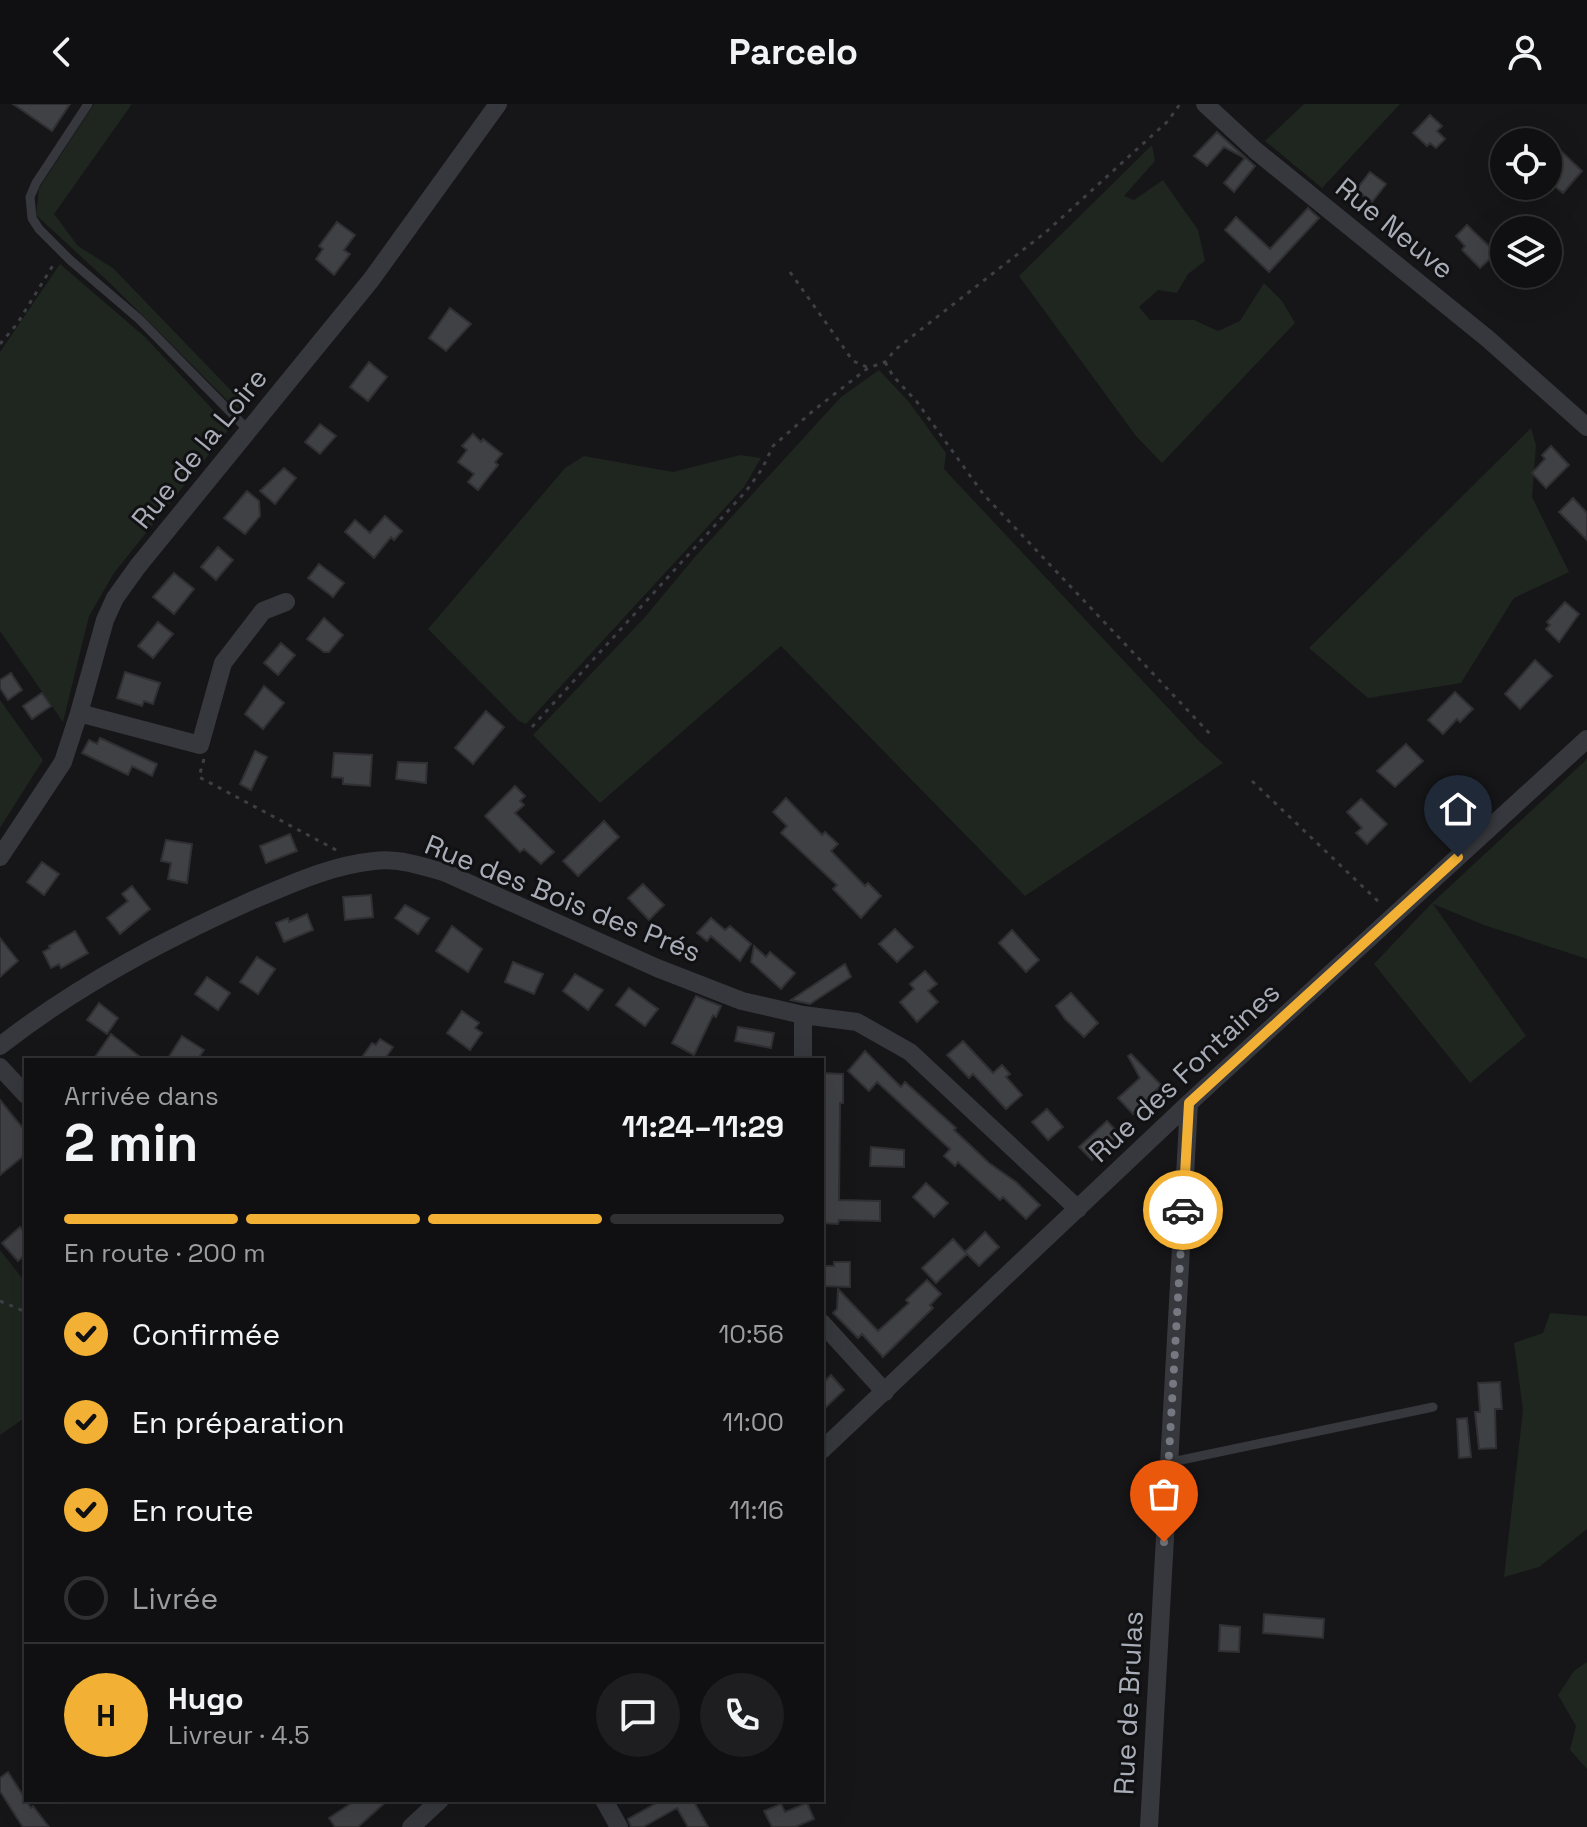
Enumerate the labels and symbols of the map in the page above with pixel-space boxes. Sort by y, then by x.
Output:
street label: Rue Neuve [1329,169,1461,287]
street label: Rue de la Loire [123,360,275,536]
pin [1424,775,1492,857]
street label: Rue des Bois des Prés [420,826,706,970]
street label: Rue des Fontaines [1081,974,1287,1170]
courier [1143,1170,1223,1250]
pin [1130,1460,1198,1542]
street label: Rue de Brulas [1105,1610,1151,1796]

